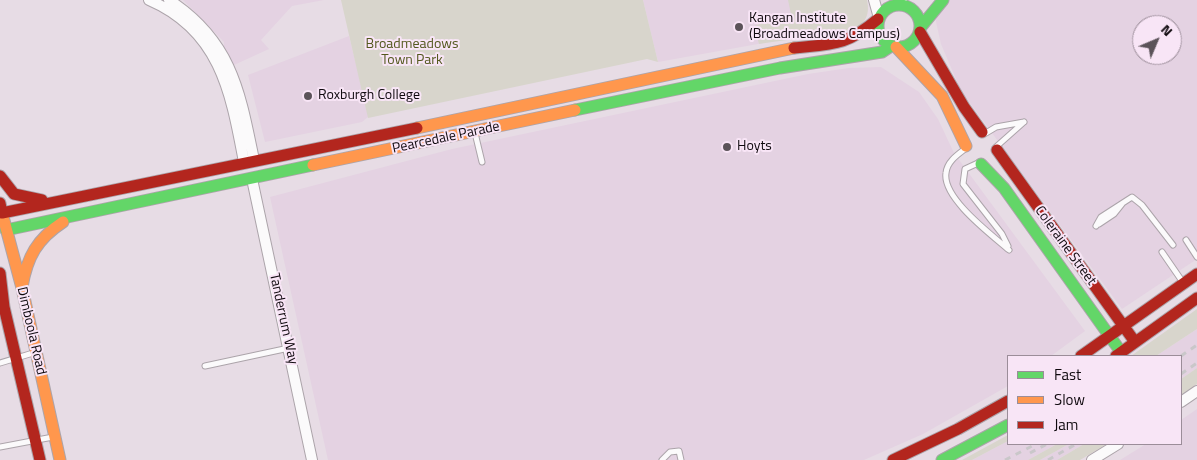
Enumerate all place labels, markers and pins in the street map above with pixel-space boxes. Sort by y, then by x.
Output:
place label: Kangan Institute (Broadmeadows Campus) [749,11,900,44]
marker: Kangan Institute (Broadmeadows Campus) [733,21,745,33]
place label: Roxburgh College [318,88,420,104]
marker: Roxburgh College [302,90,314,102]
place label: Hoyts [737,139,772,155]
marker: Hoyts [721,141,733,153]

